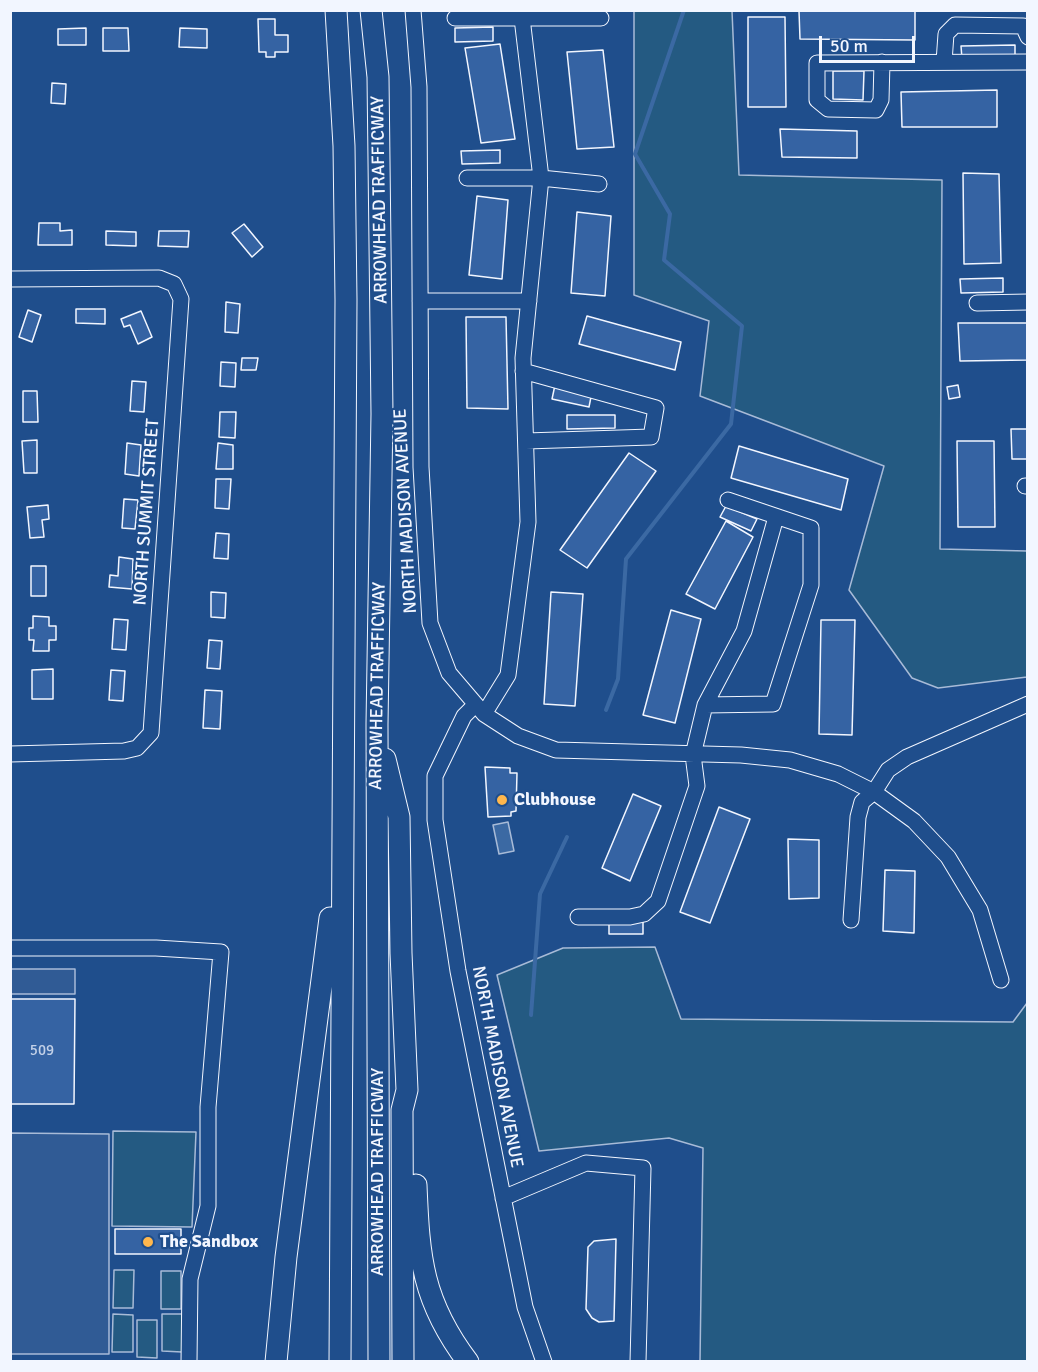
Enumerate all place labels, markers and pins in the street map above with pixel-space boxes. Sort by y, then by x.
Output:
place label: Clubhouse [514,789,596,811]
marker: Clubhouse [495,793,509,807]
place label: The Sandbox [160,1231,258,1253]
marker: The Sandbox [141,1235,155,1249]

